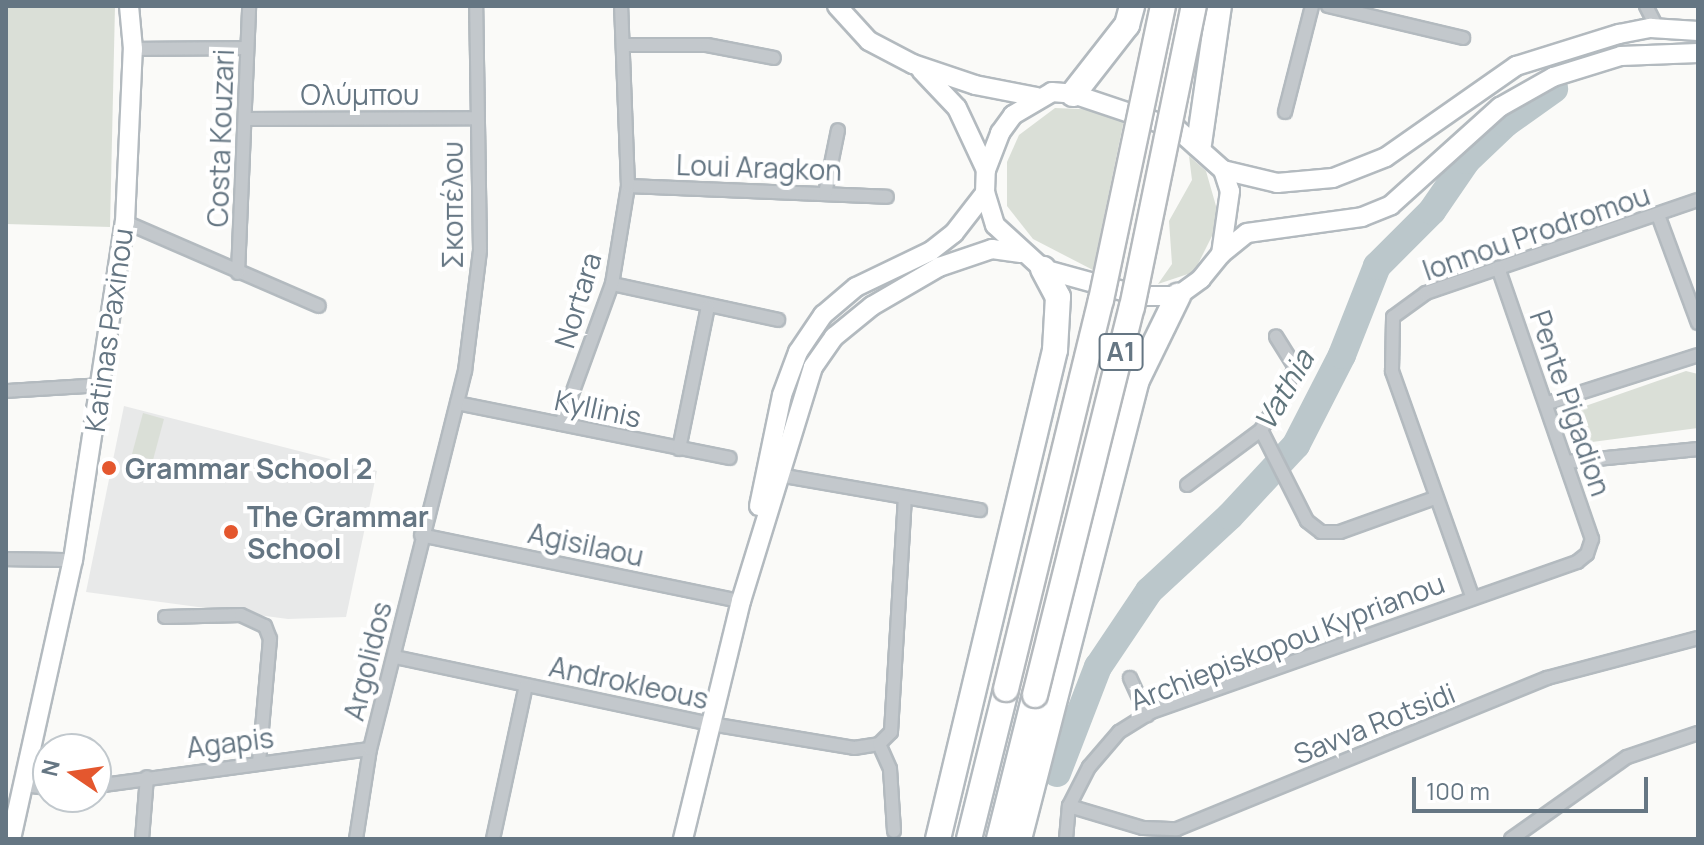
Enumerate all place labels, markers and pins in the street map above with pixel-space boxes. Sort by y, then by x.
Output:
place label: Grammar School 2 [125,451,372,485]
marker: Grammar School 2 [100,459,118,477]
place label: The Grammar School [247,499,429,565]
marker: The Grammar School [222,523,240,541]

